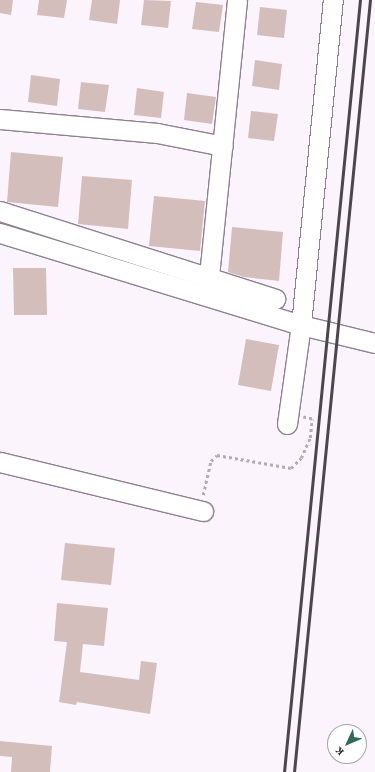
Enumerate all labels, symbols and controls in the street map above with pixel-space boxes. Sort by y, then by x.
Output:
north arrow [327,724,367,764]
text: K [332,745,346,758]

